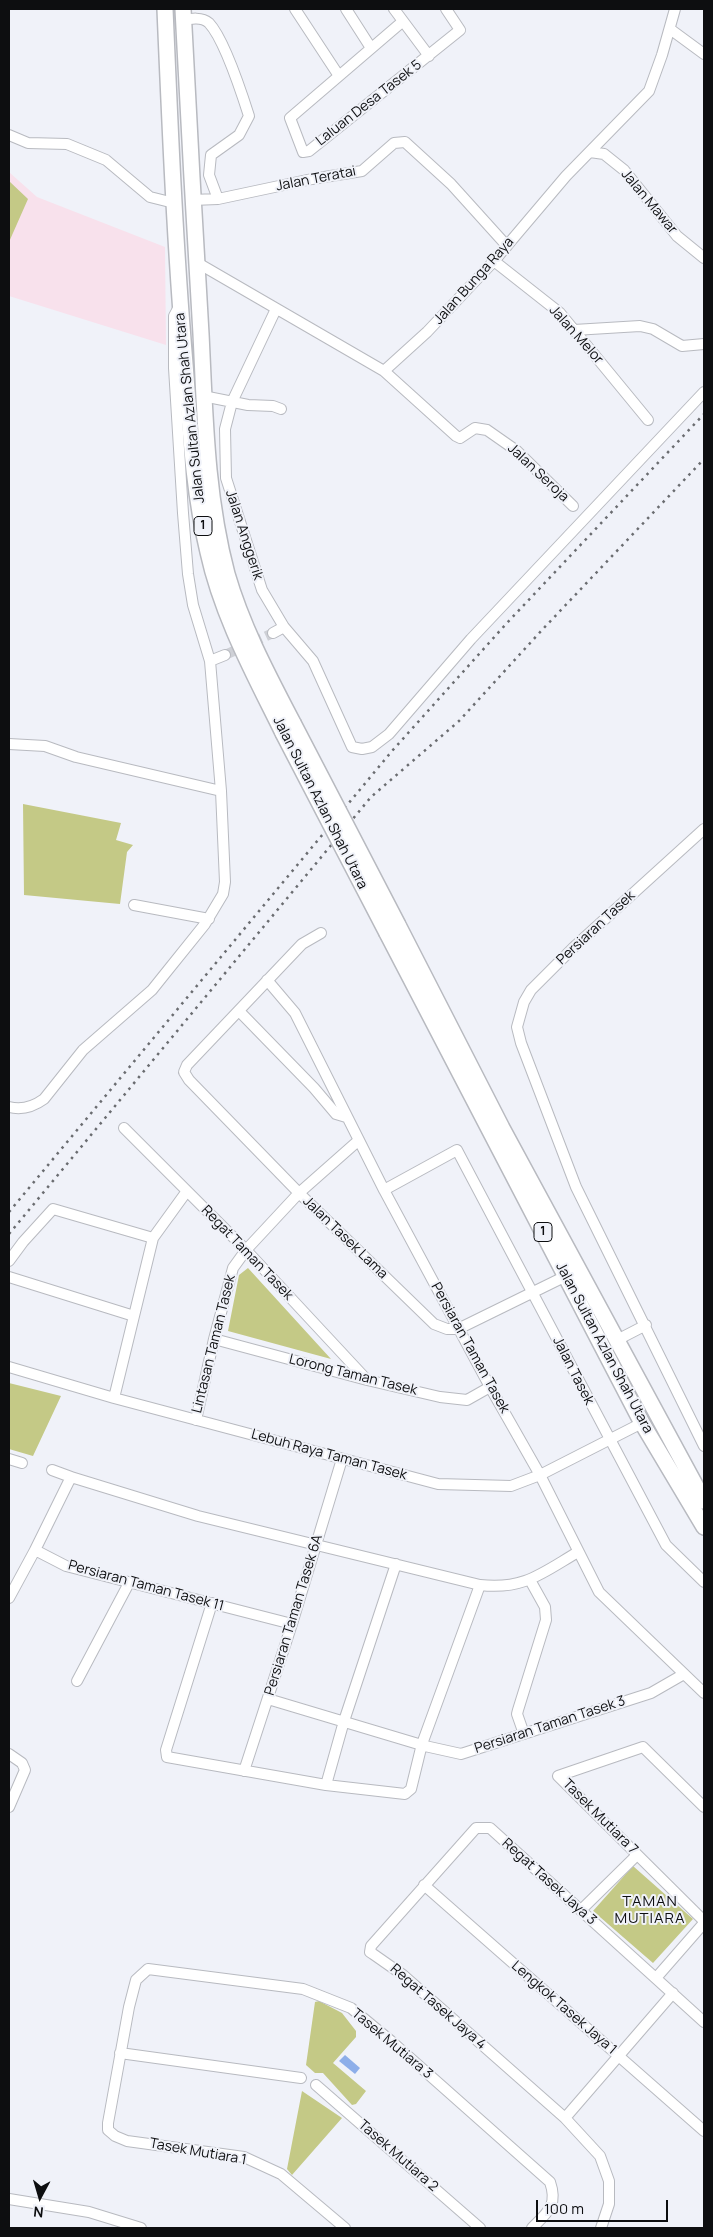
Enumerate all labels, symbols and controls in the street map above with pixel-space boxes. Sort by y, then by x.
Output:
street label: Laluan Desa Tasek 5 [313,57,425,149]
street label: Jalan Teratai [275,163,357,195]
street label: Jalan Mawar [617,166,681,238]
street label: Jalan Bunga Raya [430,234,518,328]
street label: Jalan Melor [545,302,607,368]
street label: Jalan Sultan Azlan Shah Utara [172,312,208,504]
street label: Jalan Seroja [504,440,572,506]
street label: Jalan Anggerik [222,488,266,582]
road number: 1 [194,516,212,536]
street label: Jalan Sultan Azlan Shah Utara [269,714,371,892]
street label: Persiaran Tasek [553,887,639,969]
street label: Jalan Tasek Lama [299,1193,391,1283]
street label: Regat Taman Tasek [198,1202,296,1304]
road number: 1 [534,1222,552,1242]
street label: Jalan Sultan Azlan Shah Utara [552,1260,656,1436]
street label: Lintasan Taman Tasek [189,1273,239,1415]
street label: Persiaran Taman Tasek [427,1280,513,1416]
street label: Jalan Tasek [549,1334,597,1408]
street label: Lorong Taman Tasek [287,1351,419,1399]
street label: Lebuh Raya Taman Tasek [249,1426,409,1484]
street label: Persiaran Taman Tasek 6A [262,1533,326,1697]
street label: Persiaran Taman Tasek 11 [66,1557,226,1615]
street label: Persiaran Taman Tasek 3 [473,1693,627,1757]
street label: Tasek Mutiara 7 [559,1776,641,1858]
street label: Regat Tasek Jaya 3 [498,1835,600,1929]
district label: TAMAN MUTIARA [614,1893,686,1928]
street label: Lengkok Tasek Jaya 1 [508,1958,620,2058]
street label: Regat Tasek Jaya 4 [387,1961,489,2053]
street label: Tasek Mutiara 3 [348,2005,436,2083]
street label: Tasek Mutiara 2 [355,2117,441,2195]
street label: Tasek Mutiara 1 [148,2135,248,2169]
north arrow [15,2172,65,2222]
scale bar [538,2190,670,2222]
text: 100 m [544,2198,584,2219]
text: N [32,2202,44,2222]

